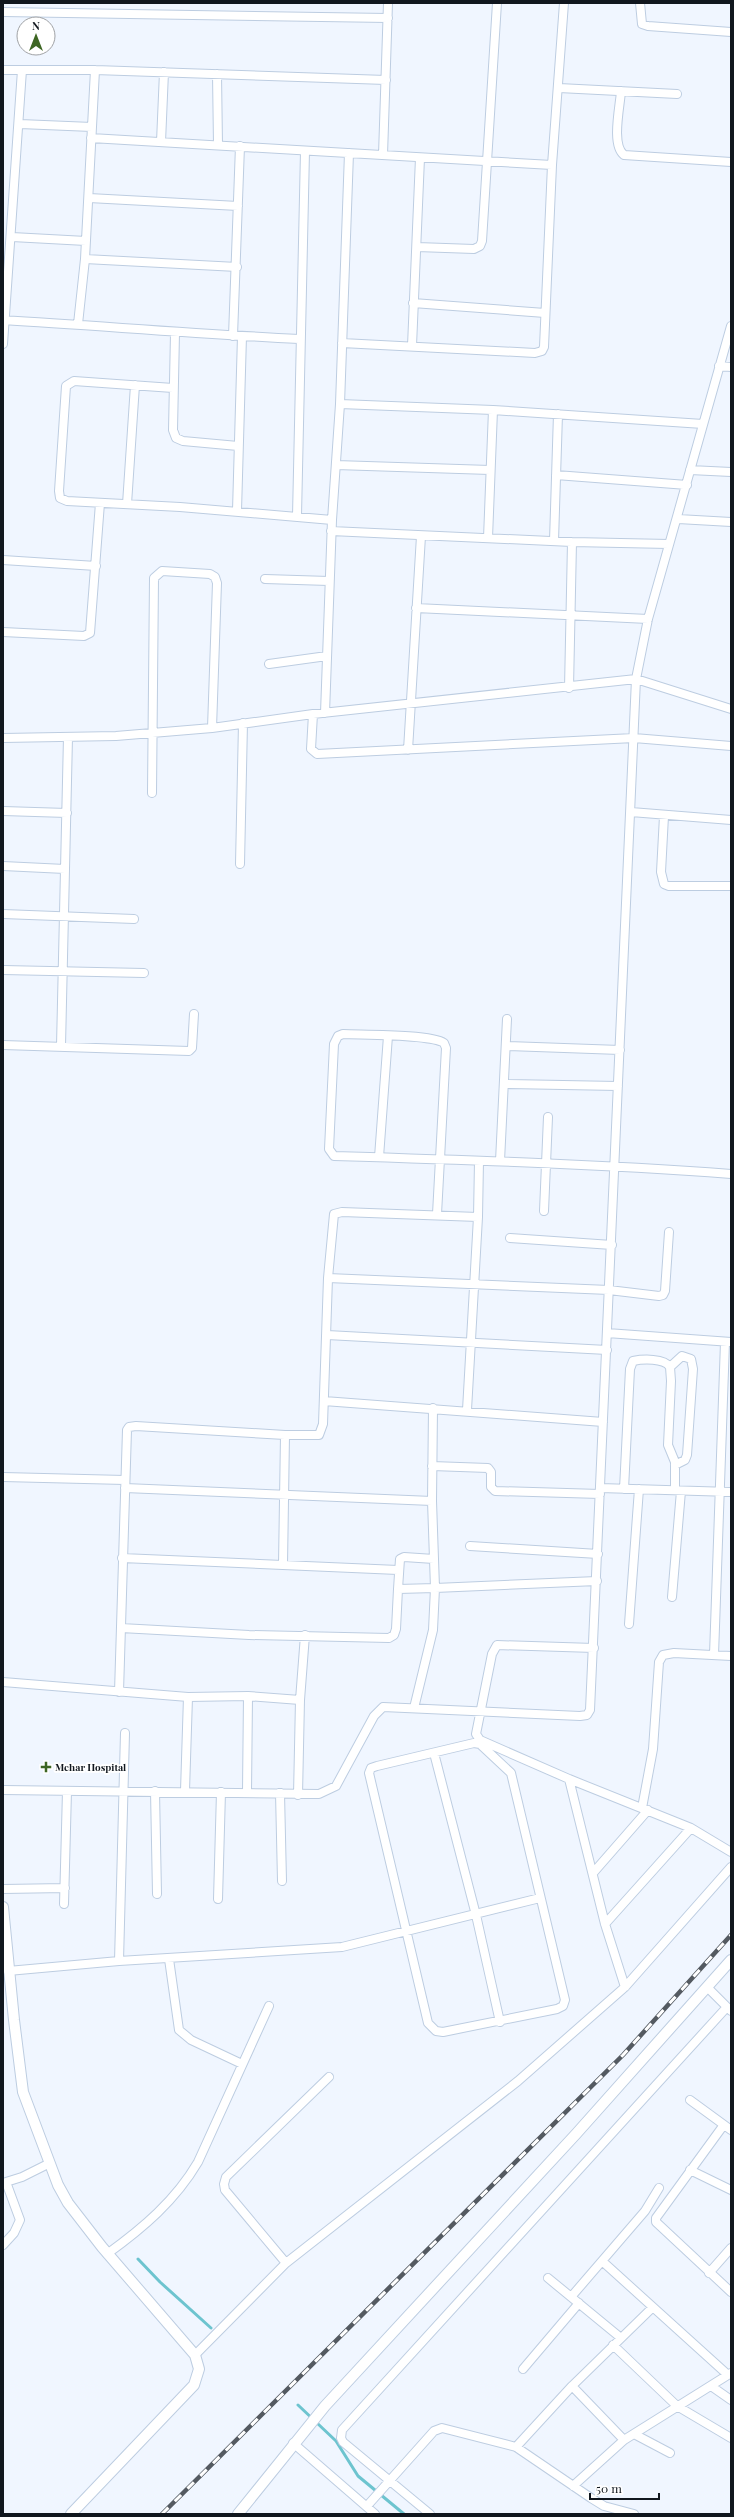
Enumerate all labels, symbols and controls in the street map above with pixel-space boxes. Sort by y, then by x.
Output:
north arrow [16,16,56,56]
text: N [32,18,40,33]
place label: Mehar Hospital [55,1760,126,1774]
marker: Mehar Hospital [40,1761,52,1773]
scale bar [590,2475,659,2501]
text: 50 m [596,2480,622,2496]

